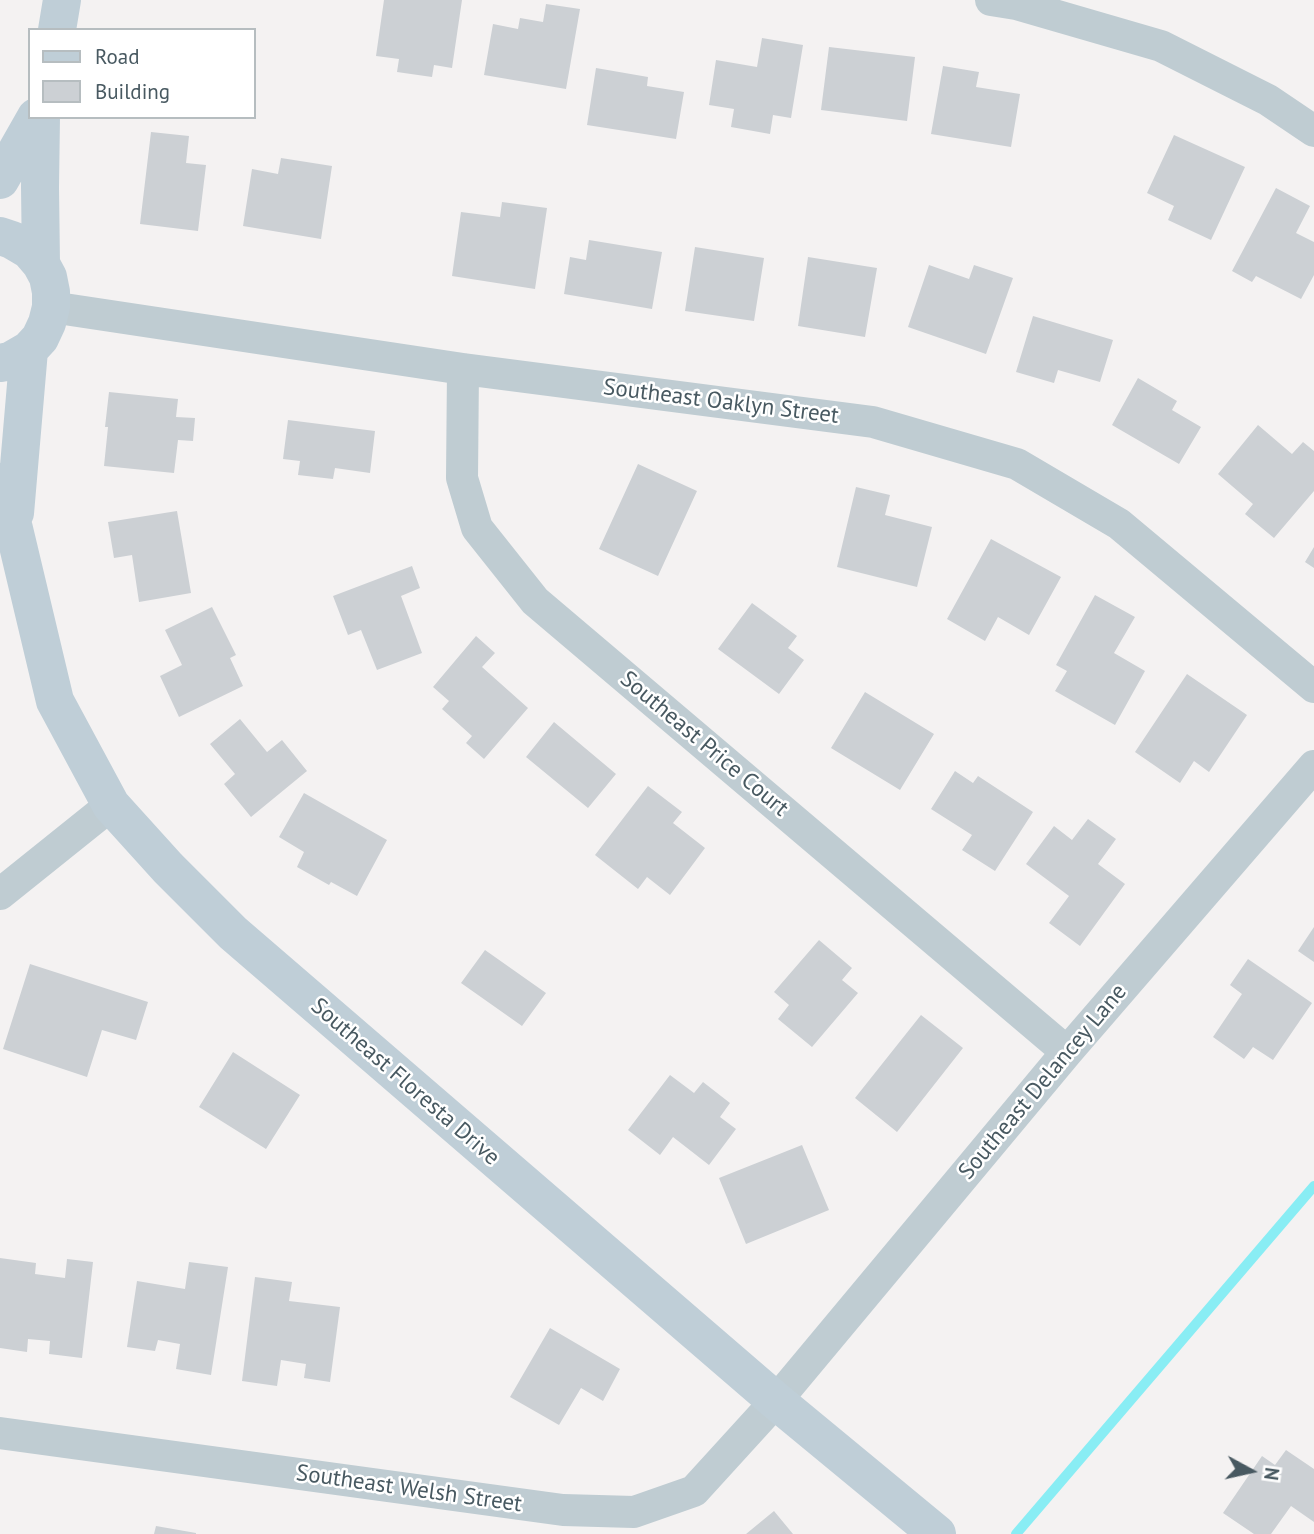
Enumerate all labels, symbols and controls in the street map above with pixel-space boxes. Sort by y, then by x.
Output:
legend [28,28,256,119]
text: Road [95,43,139,70]
text: Building [95,78,170,105]
street label: Southeast Oaklyn Street [602,374,840,430]
street label: Southeast Price Court [614,666,794,822]
street label: Southeast Delancey Lane [953,979,1133,1185]
street label: Southeast Floresta Drive [305,993,505,1171]
north arrow [1216,1436,1286,1506]
street label: Southeast Welsh Street [294,1459,524,1519]
text: N [1259,1466,1285,1482]

